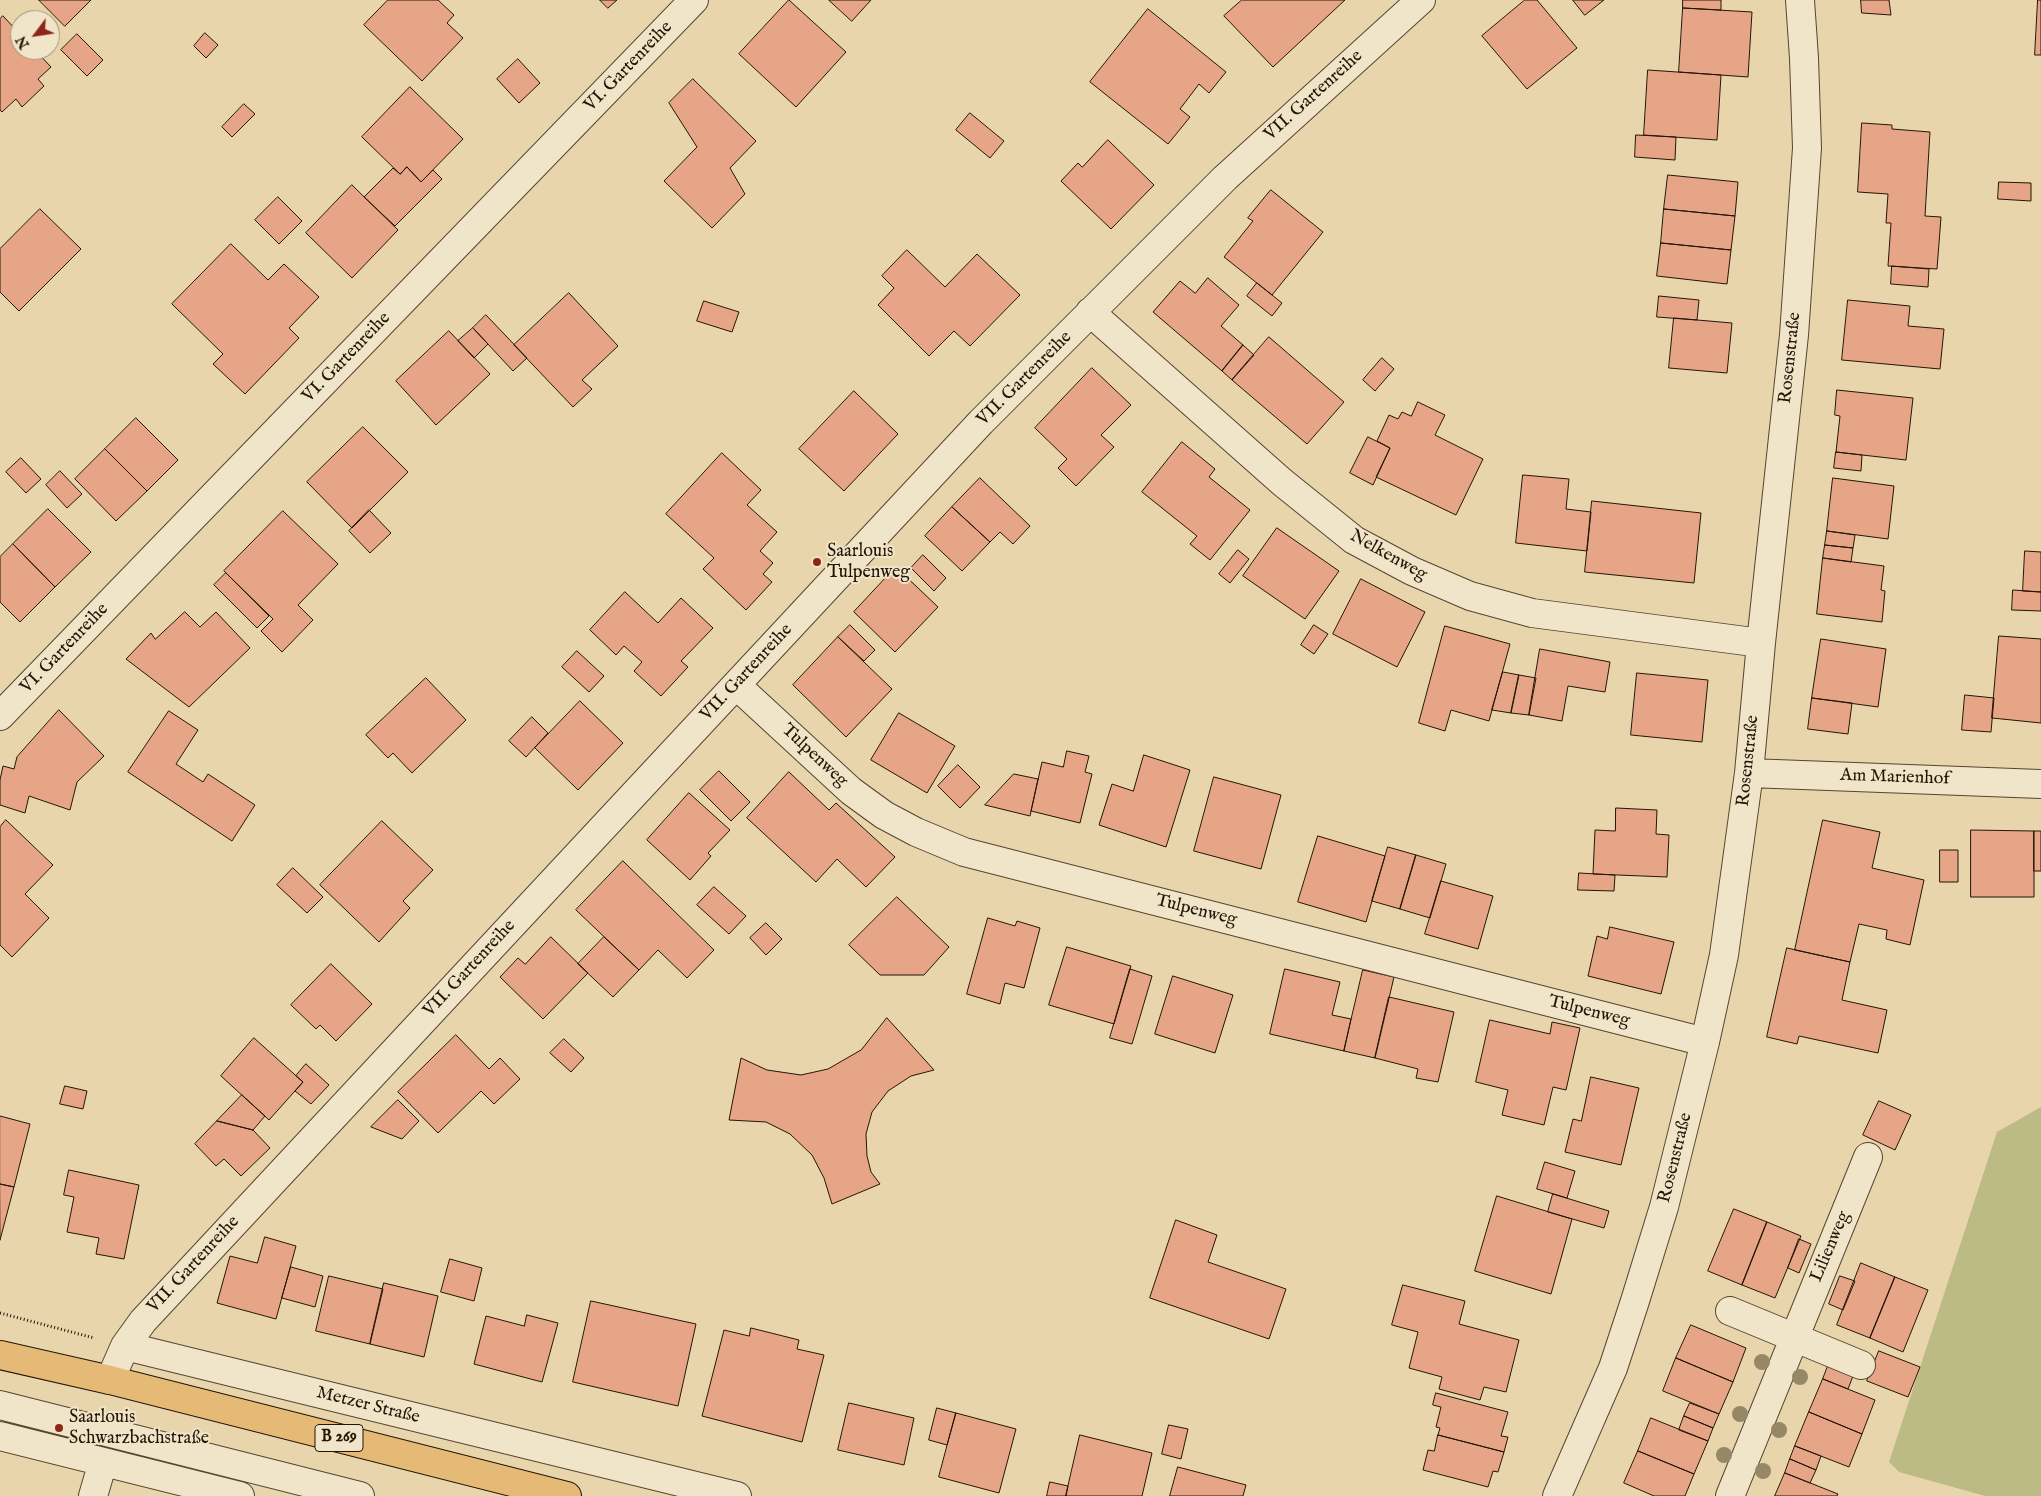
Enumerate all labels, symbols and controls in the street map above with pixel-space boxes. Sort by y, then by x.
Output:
north arrow [10,10,60,60]
street label: VI. Gartenreihe [580,17,678,117]
text: N [12,32,34,52]
street label: VII. Gartenreihe [1260,46,1368,146]
street label: VI. Gartenreihe [298,308,396,408]
street label: Rosenstraße [1775,311,1807,405]
street label: VII. Gartenreihe [973,327,1077,431]
street label: Nelkenweg [1345,526,1431,586]
place label: Saarlouis Tulpenweg [827,541,910,584]
marker: Saarlouis Tulpenweg [811,556,823,568]
street label: VI. Gartenreihe [16,599,114,699]
street label: VII. Gartenreihe [696,620,798,726]
street label: Rosenstraße [1733,714,1765,808]
street label: Tulpenweg [776,720,852,792]
street label: Am Marienhof [1840,765,1950,791]
street label: Tulpenweg [1153,890,1239,932]
street label: VII. Gartenreihe [419,916,521,1022]
street label: Tulpenweg [1546,991,1632,1033]
street label: Rosenstraße [1654,1111,1698,1205]
street label: Lilienweg [1806,1208,1856,1286]
street label: VII. Gartenreihe [143,1212,245,1318]
street label: Metzer Straße [314,1383,422,1429]
place label: Saarlouis Schwarzbachstraße [69,1407,209,1450]
marker: Saarlouis Schwarzbachstraße [53,1422,65,1434]
road number: B 269 [315,1425,363,1452]

